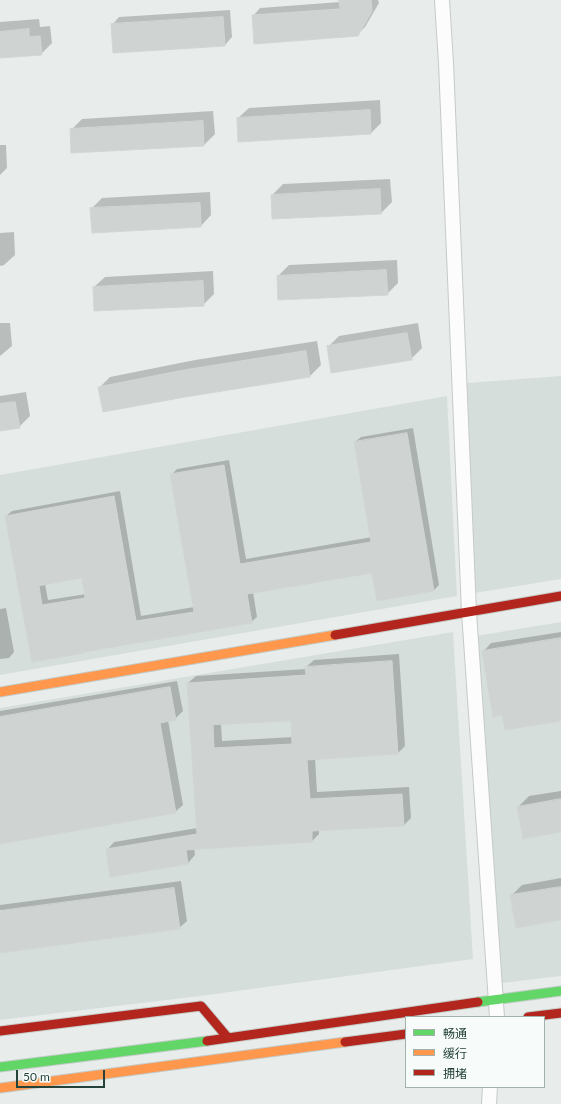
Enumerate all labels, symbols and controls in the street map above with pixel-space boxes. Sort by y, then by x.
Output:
legend [405,1016,545,1088]
text: 畅通 [443,1026,467,1041]
text: 缓行 [443,1046,467,1061]
scale bar [18,1062,107,1088]
text: 拥堵 [443,1066,467,1081]
text: 50 m [23,1069,50,1084]

